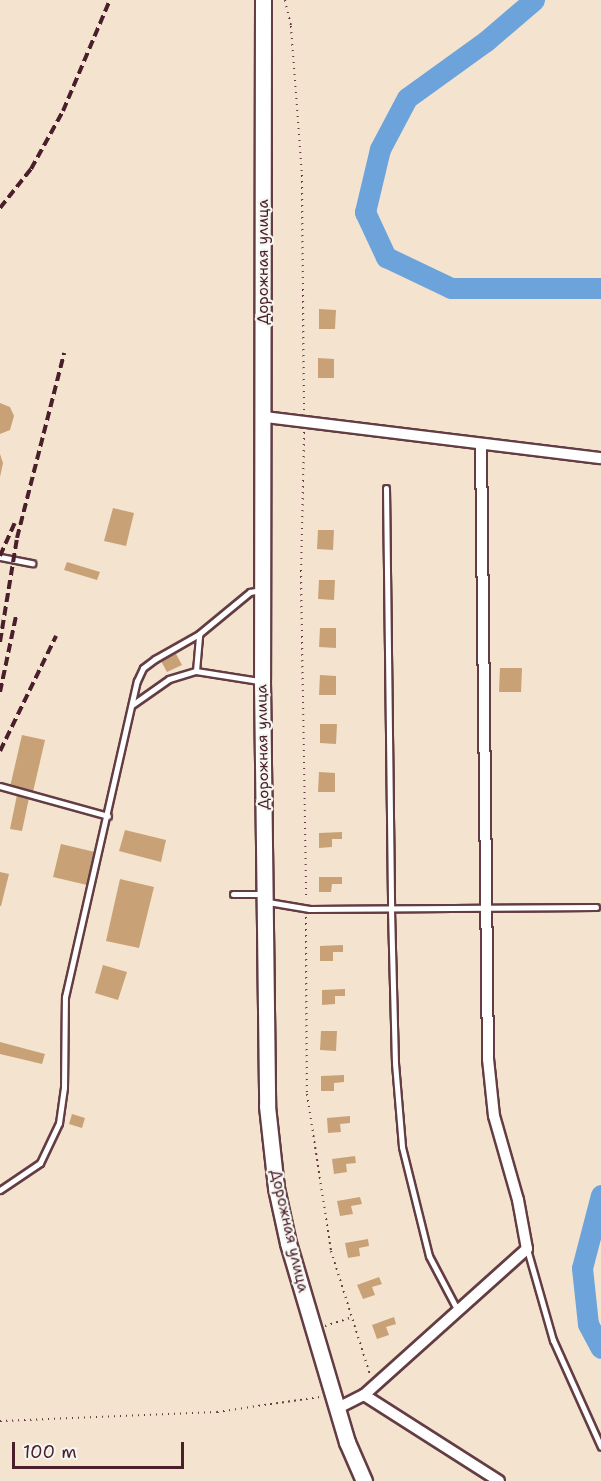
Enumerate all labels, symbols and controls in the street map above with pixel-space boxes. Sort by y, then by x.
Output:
street label: Дорожная улица [255,199,273,325]
street label: Дорожная улица [253,684,273,810]
street label: Дорожная улица [266,1168,312,1294]
scale bar [15,1430,188,1468]
text: 100 m [23,1440,77,1464]

